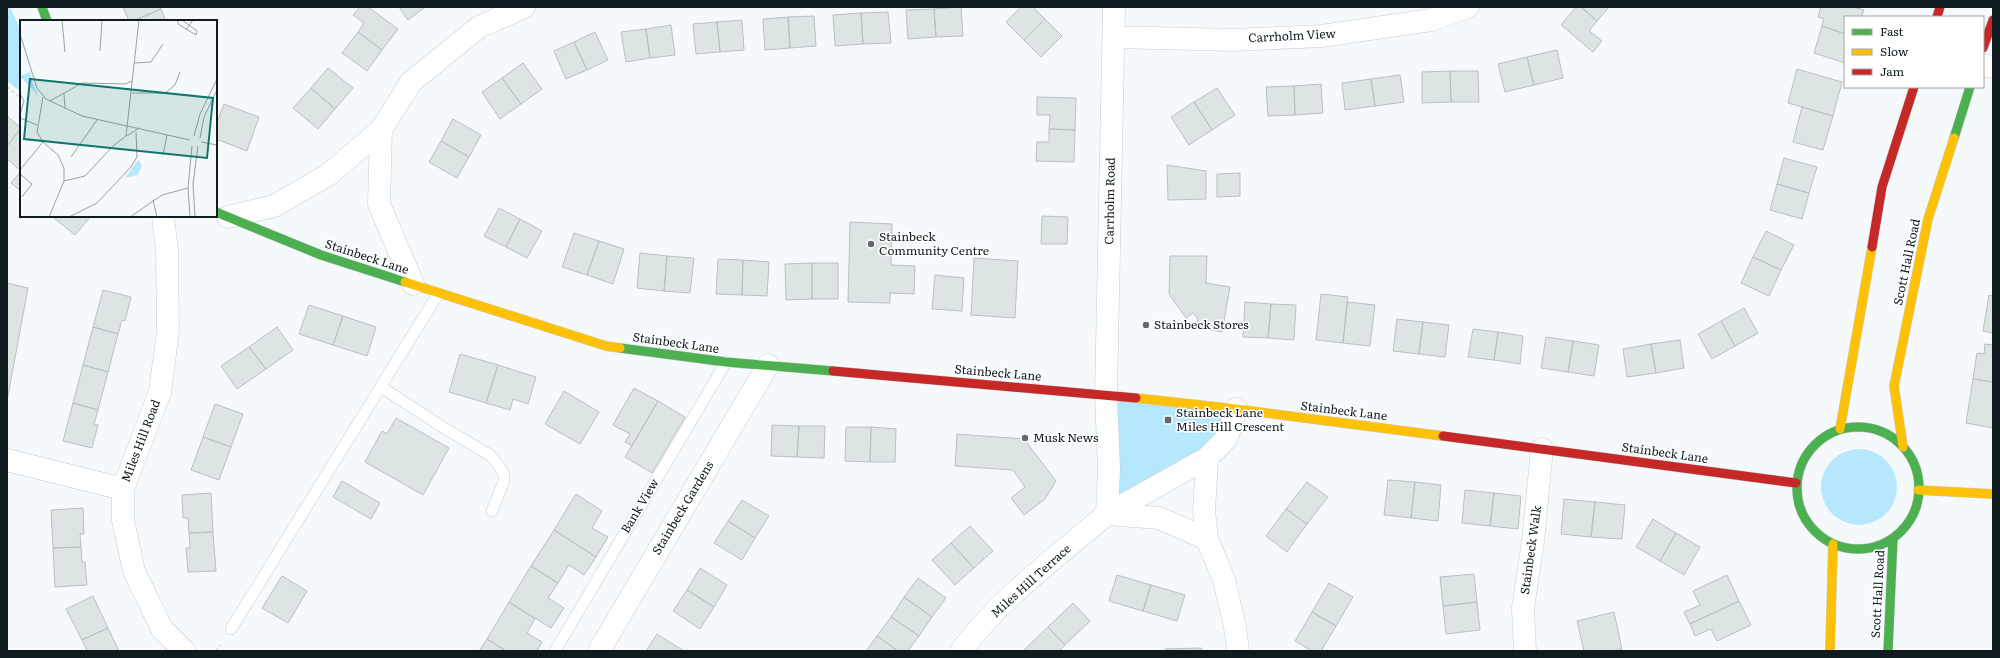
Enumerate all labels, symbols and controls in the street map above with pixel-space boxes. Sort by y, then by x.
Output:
legend [1844,16,1984,88]
inset map [20,20,217,217]
text: Fast [1880,22,1904,40]
street label: Carrholm View [1248,24,1337,46]
text: Slow [1880,42,1909,60]
text: Jam [1880,62,1905,80]
street label: Carrholm Road [1099,156,1119,245]
street label: Scott Hall Road [1888,216,1924,307]
place label: Stainbeck Community Centre [879,227,989,259]
street label: Stainbeck Lane [323,234,411,278]
marker: Stainbeck Community Centre [866,239,876,249]
place label: Stainbeck Stores [1154,315,1249,333]
marker: Stainbeck Stores [1141,320,1151,330]
street label: Stainbeck Lane [632,327,720,357]
street label: Stainbeck Lane [954,359,1042,385]
street label: Miles Hill Road [116,396,164,485]
street label: Stainbeck Lane [1300,396,1388,424]
place label: Stainbeck Lane Miles Hill Crescent [1176,403,1284,435]
marker: Stainbeck Lane Miles Hill Crescent [1163,415,1173,425]
place label: Musk News [1033,428,1099,446]
marker: Musk News [1020,433,1030,443]
street label: Stainbeck Lane [1621,437,1709,467]
street label: Stainbeck Gardens [647,457,718,558]
street label: Bank View [616,474,663,536]
street label: Stainbeck Walk [1515,504,1545,596]
street label: Miles Hill Terrace [986,539,1074,621]
street label: Scott Hall Road [1866,549,1888,638]

